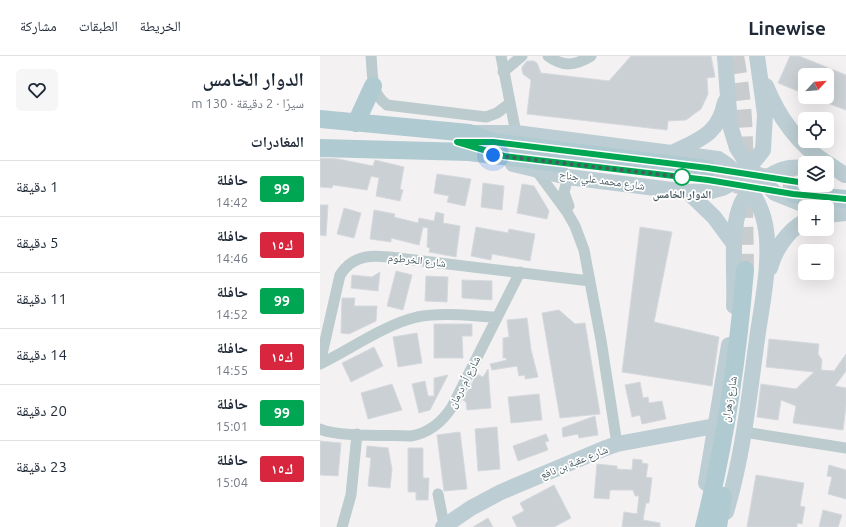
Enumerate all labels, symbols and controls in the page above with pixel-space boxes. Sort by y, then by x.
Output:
text: Linewise [748,17,826,39]
text: مشاركة [20,18,57,34]
text: الطبقات [79,18,118,34]
text: الخريطة [140,18,181,34]
text: الدوار الخامس [203,68,304,90]
north arrow [798,68,834,104]
map controls [798,68,834,280]
button: heart [16,69,58,111]
text: سيرًا · 2 دقيقة · 130 m [191,96,304,110]
button: locate [798,112,834,148]
text: المغادرات [251,133,304,150]
your location [483,145,503,165]
button: layers [798,156,834,192]
street label: شارع محمد علي جناح [558,168,646,195]
marker: الدوار الخامس [673,168,691,186]
text: حافلة [217,171,248,188]
text: 1 دقيقة [16,178,58,195]
text: 99 [274,181,290,197]
place label: الدوار الخامس [653,188,711,202]
text: 14:42 [215,195,248,209]
button: + [798,200,834,236]
text: حافلة [217,227,248,244]
text: 5 دقيقة [16,234,58,251]
text: ك١٥ [271,237,293,253]
button: − [798,244,834,280]
text: 14:46 [215,251,248,265]
street label: شارع الخرطوم [387,251,446,270]
text: حافلة [217,283,248,300]
text: 11 دقيقة [16,290,67,307]
text: 99 [274,293,290,309]
text: 14:52 [215,307,248,321]
text: حافلة [217,339,248,356]
text: 14 دقيقة [16,346,67,363]
text: ك١٥ [271,349,293,365]
street label: شارع أم درمان [445,354,483,411]
text: 14:55 [215,363,248,377]
street label: شارع زهران [719,375,740,423]
text: حافلة [217,395,248,412]
text: 20 دقيقة [16,402,67,419]
text: 99 [274,405,290,421]
text: 15:01 [215,419,248,433]
street label: شارع عقبة بن نافع [539,443,610,482]
text: حافلة [217,451,248,468]
text: 23 دقيقة [16,458,67,475]
text: ك١٥ [271,461,293,477]
text: 15:04 [215,475,248,489]

